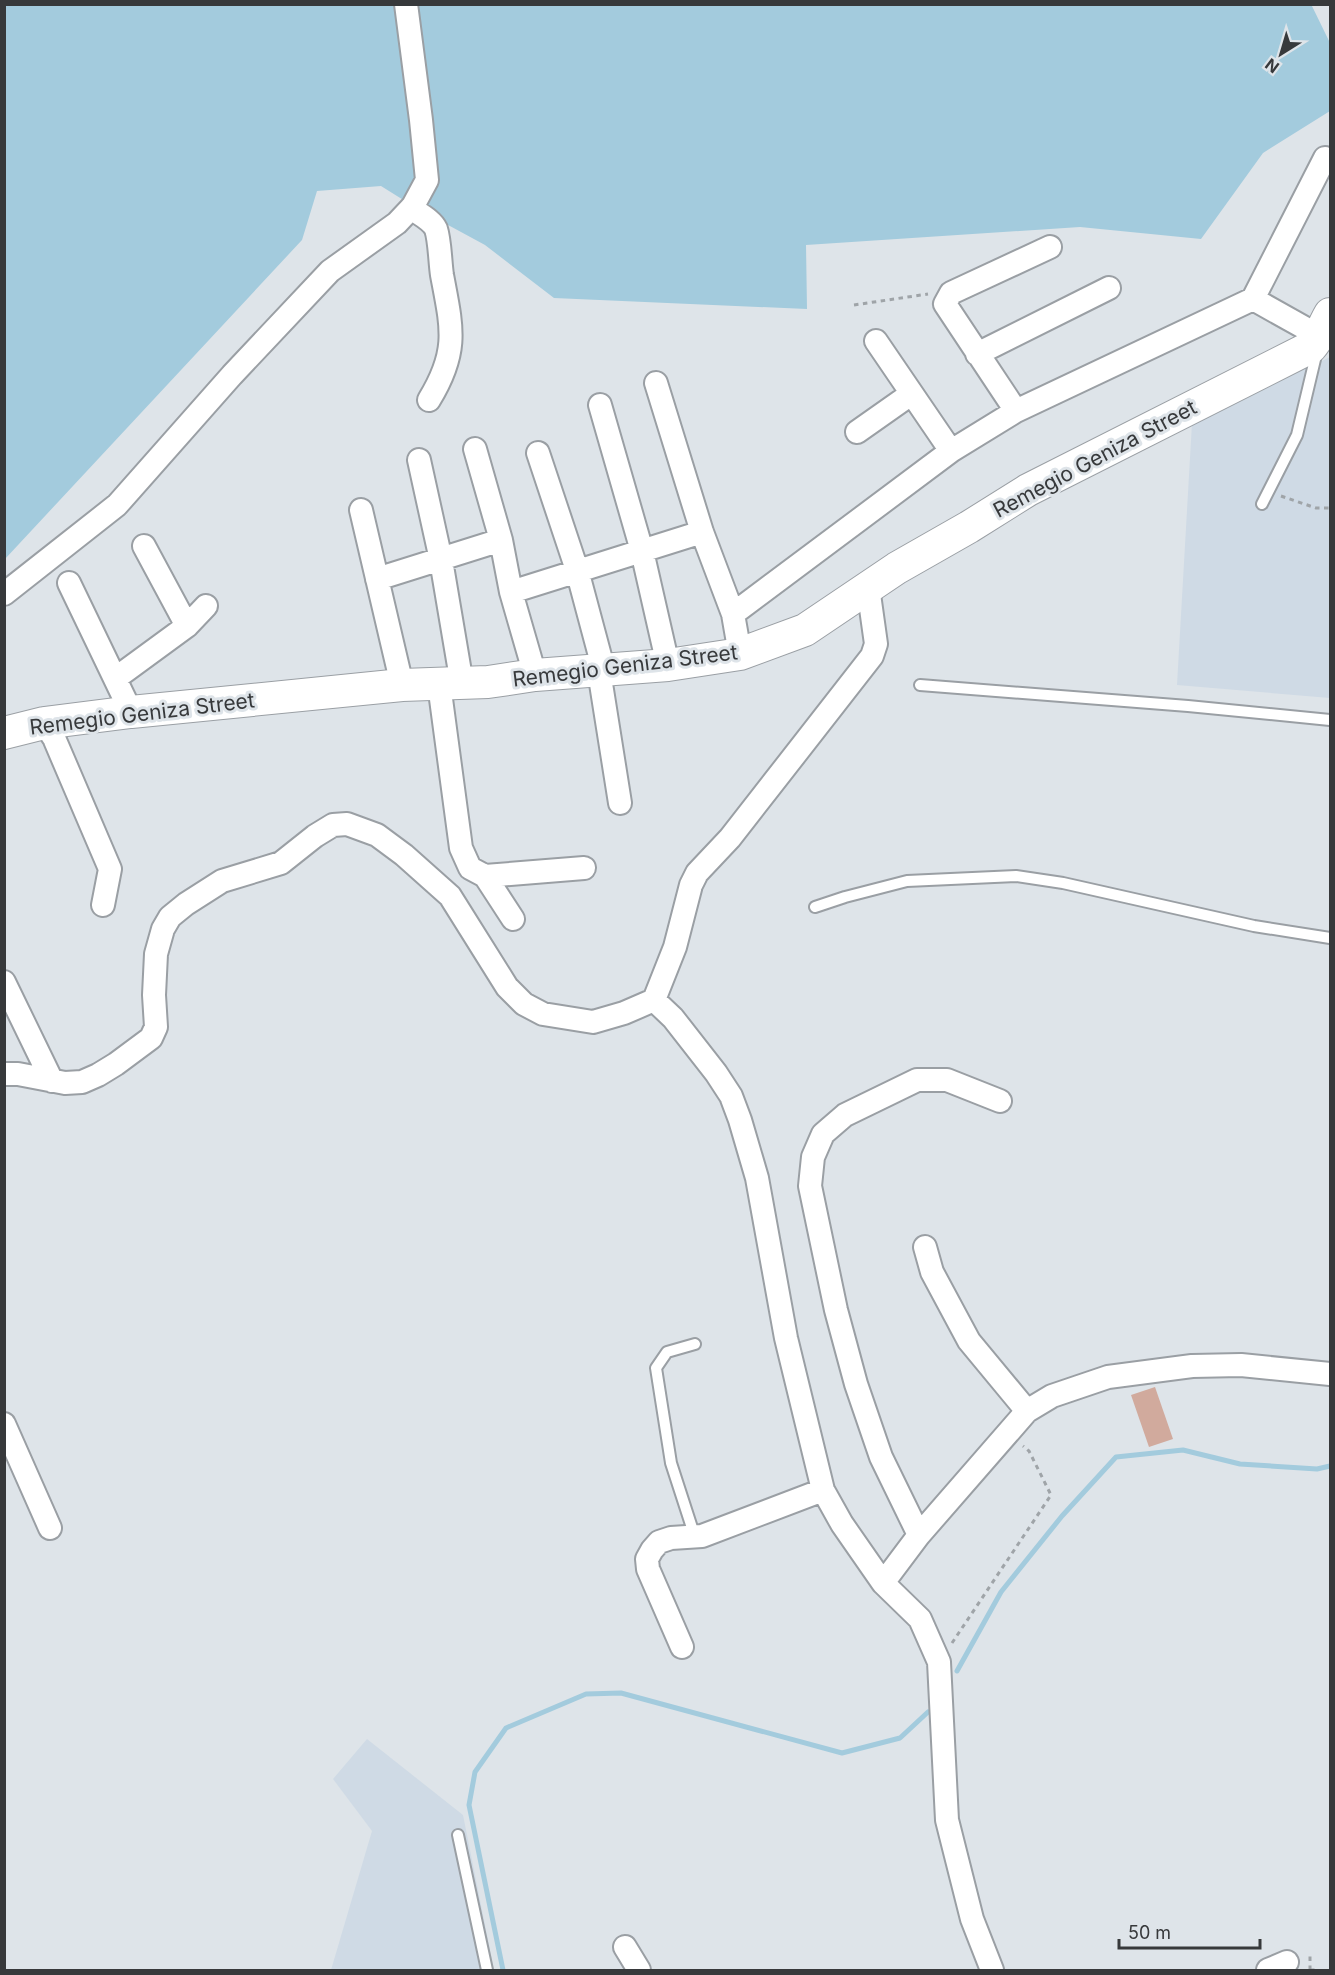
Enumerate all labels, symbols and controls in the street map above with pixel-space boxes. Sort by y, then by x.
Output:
north arrow [1251,24,1311,84]
text: N [1261,54,1283,78]
street label: Remegio Geniza Street [989,394,1201,523]
street label: Remegio Geniza Street [511,639,739,692]
street label: Remegio Geniza Street [28,687,256,740]
scale bar [1119,1912,1260,1950]
text: 50 m [1128,1922,1171,1943]

